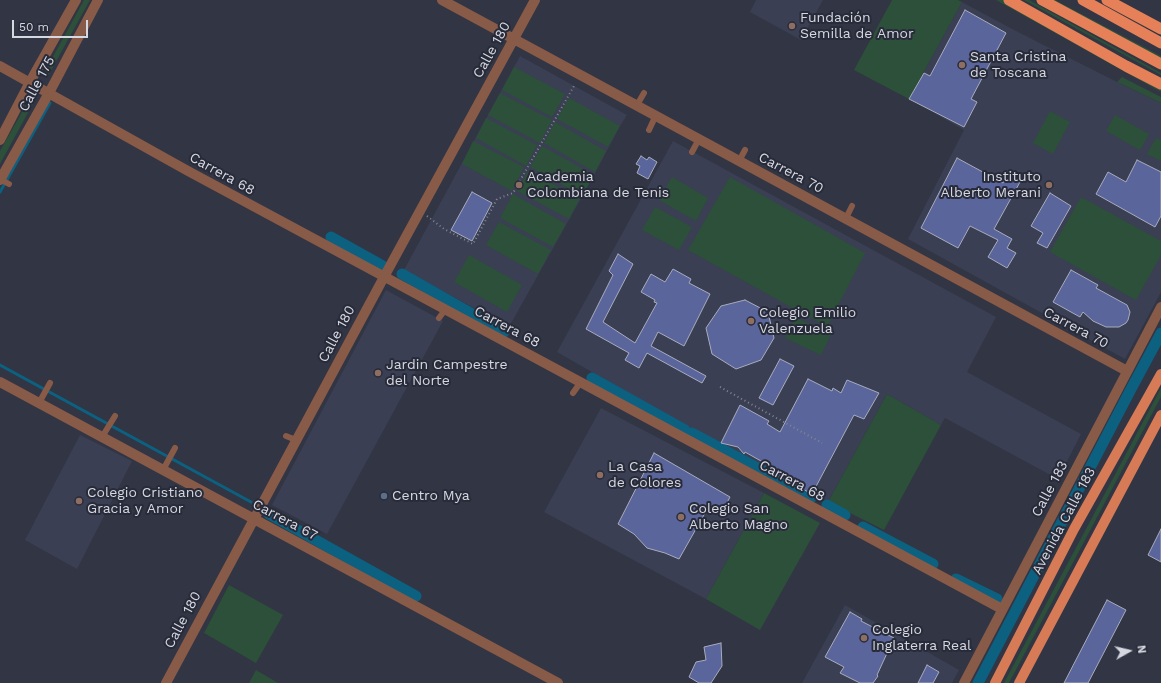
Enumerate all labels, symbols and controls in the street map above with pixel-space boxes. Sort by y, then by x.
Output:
place label: Fundación Semilla de Amor [800,10,914,42]
scale bar [14,12,90,38]
street label: Calle 180 [470,19,514,81]
text: 50 m [19,20,49,34]
marker: Fundación Semilla de Amor [787,21,797,31]
place label: Santa Cristina de Toscana [970,49,1066,82]
street label: Calle 175 [15,53,59,115]
marker: Santa Cristina de Toscana [957,60,967,70]
street label: Carrera 68 [186,149,258,199]
street label: Carrera 70 [756,149,826,197]
place label: Academia Colombiana de Tenis [527,169,669,202]
place label: Instituto Alberto Merani [941,169,1041,202]
marker: Academia Colombiana de Tenis [514,180,524,190]
marker: Instituto Alberto Merani [1044,180,1054,190]
street label: Calle 180 [315,303,359,365]
street label: Carrera 68 [471,303,543,351]
street label: Carrera 70 [1041,304,1111,352]
place label: Colegio Emilio Valenzuela [759,305,856,338]
marker: Colegio Emilio Valenzuela [746,316,756,326]
place label: Jardin Campestre del Norte [386,357,508,390]
marker: Jardin Campestre del Norte [373,368,383,378]
street label: Carrera 68 [756,457,828,505]
street label: Calle 183 [1028,458,1072,520]
place label: La Casa de Colores [608,459,681,492]
street label: Avenida Calle 183 [1029,465,1099,577]
marker: La Casa de Colores [595,470,605,480]
place label: Colegio Cristiano Gracia y Amor [87,485,203,518]
place label: Centro Mya [392,488,470,504]
marker: Centro Mya [379,491,389,501]
marker: Colegio Cristiano Gracia y Amor [74,496,84,506]
street label: Carrera 67 [250,496,320,544]
place label: Colegio San Alberto Magno [689,501,788,534]
marker: Colegio San Alberto Magno [676,512,686,522]
street label: Calle 180 [161,589,205,651]
place label: Colegio Inglaterra Real [872,622,971,654]
north arrow [1109,631,1149,671]
marker: Colegio Inglaterra Real [859,633,869,643]
text: N [1134,644,1148,654]

